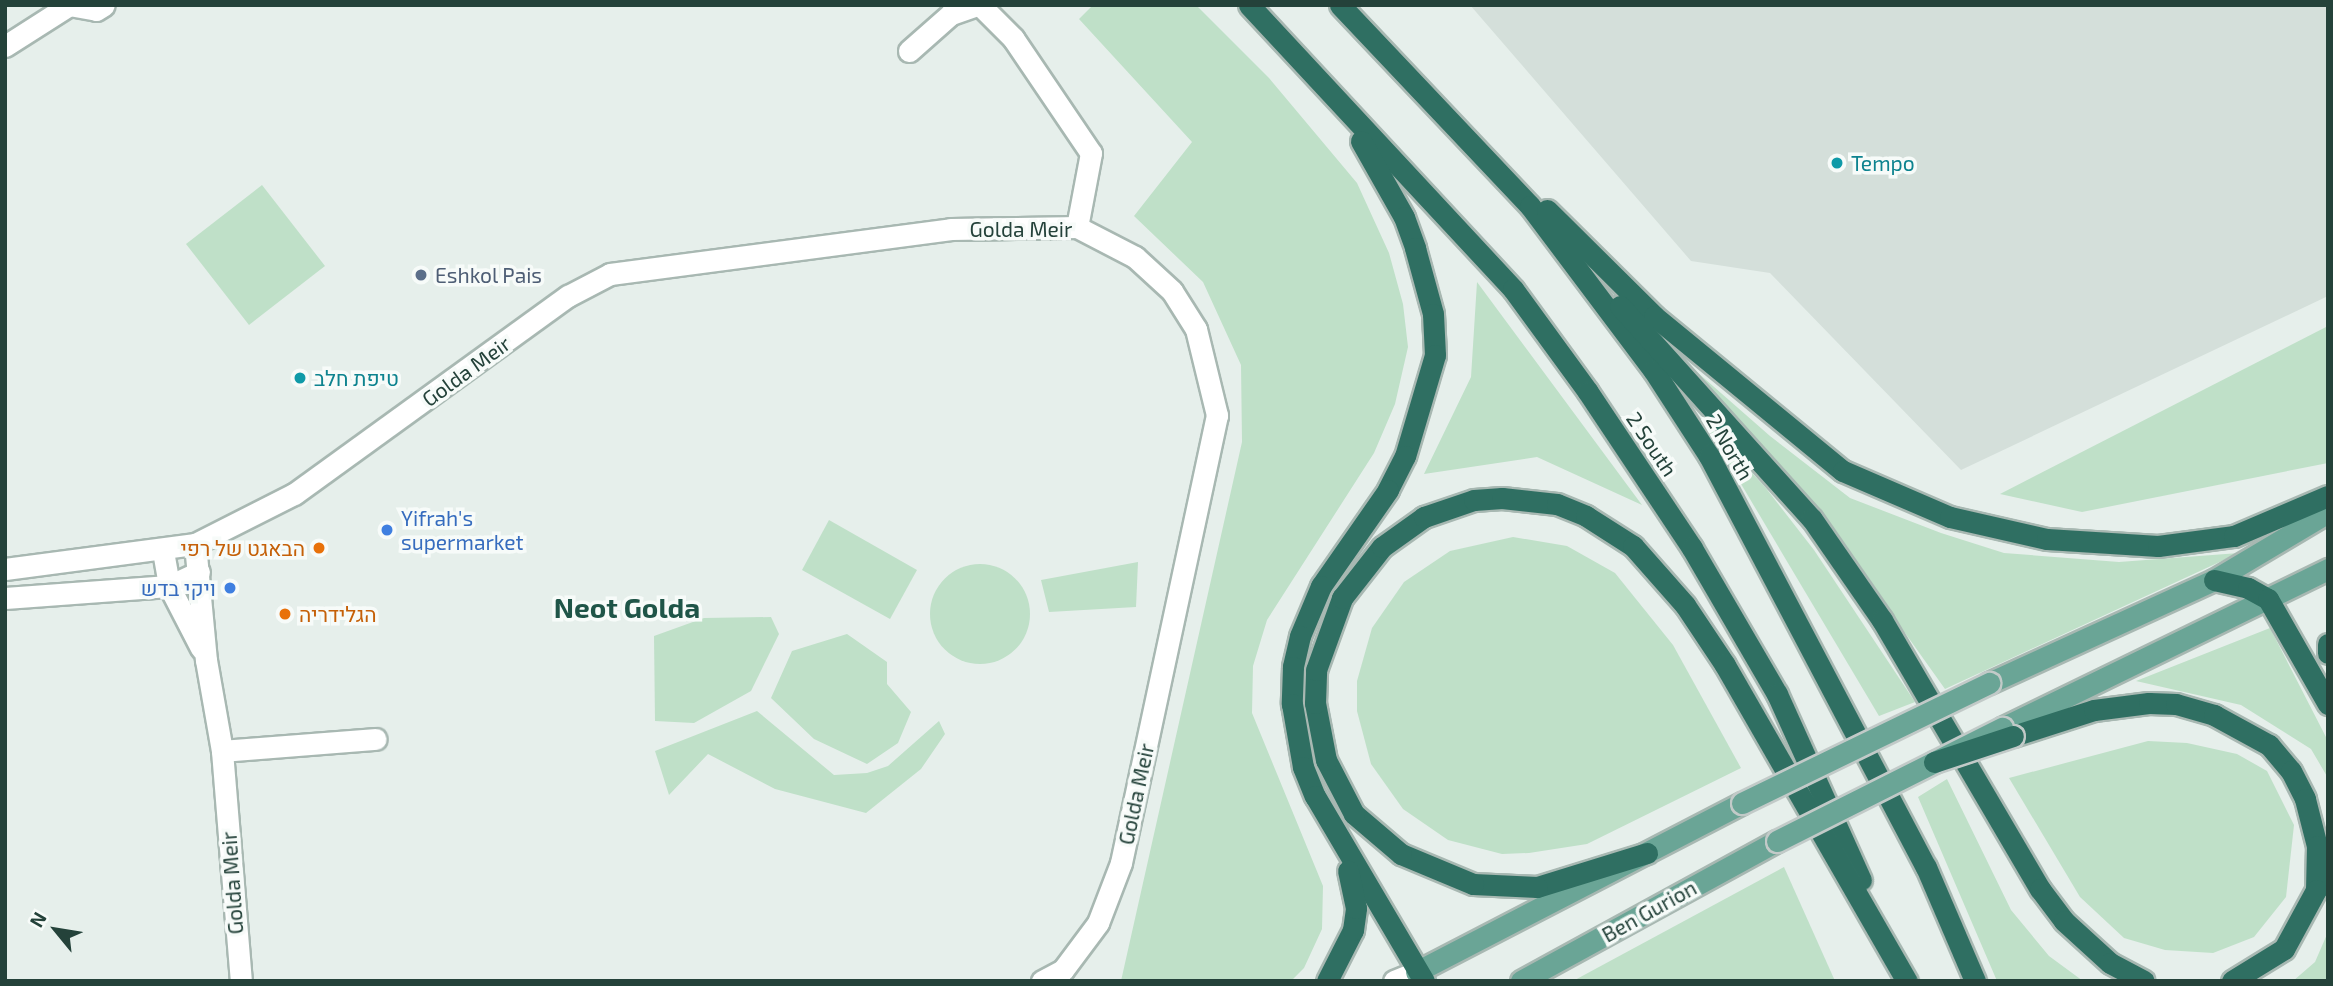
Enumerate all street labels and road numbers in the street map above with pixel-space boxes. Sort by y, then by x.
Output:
street label: Golda Meir [970,216,1072,242]
street label: Golda Meir [417,331,515,411]
street label: 2 South [1621,407,1683,481]
street label: 2 North [1701,410,1759,484]
street label: Golda Meir [1113,741,1159,847]
street label: Golda Meir [216,831,248,935]
street label: Ben Gurion [1597,875,1701,947]

